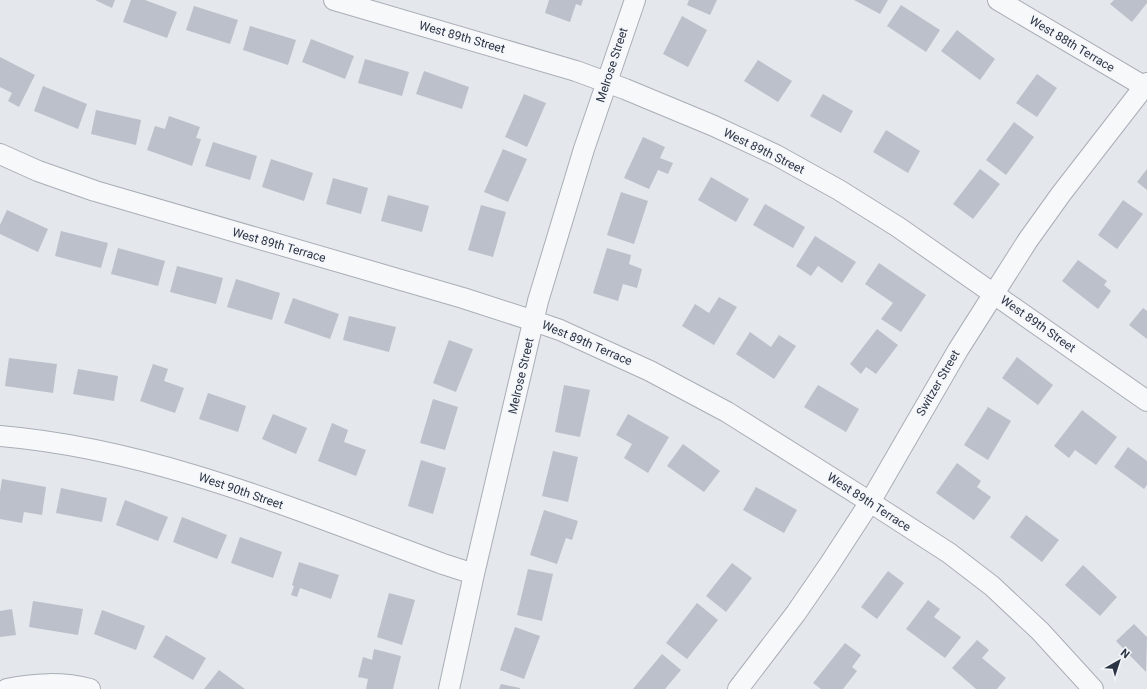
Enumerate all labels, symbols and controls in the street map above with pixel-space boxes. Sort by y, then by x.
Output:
street label: West 88th Terrace [1027,13,1117,75]
street label: West 89th Street [417,18,507,56]
street label: Melrose Street [593,26,631,104]
street label: West 89th Street [721,125,807,177]
street label: West 89th Terrace [231,225,327,265]
street label: West 89th Street [998,293,1078,355]
street label: West 89th Terrace [540,318,634,368]
street label: Melrose Street [505,336,537,415]
street label: Switzer Street [913,347,963,419]
street label: West 90th Street [197,470,285,512]
street label: West 89th Terrace [825,470,913,534]
north arrow [1099,641,1139,681]
text: N [1118,646,1132,661]

